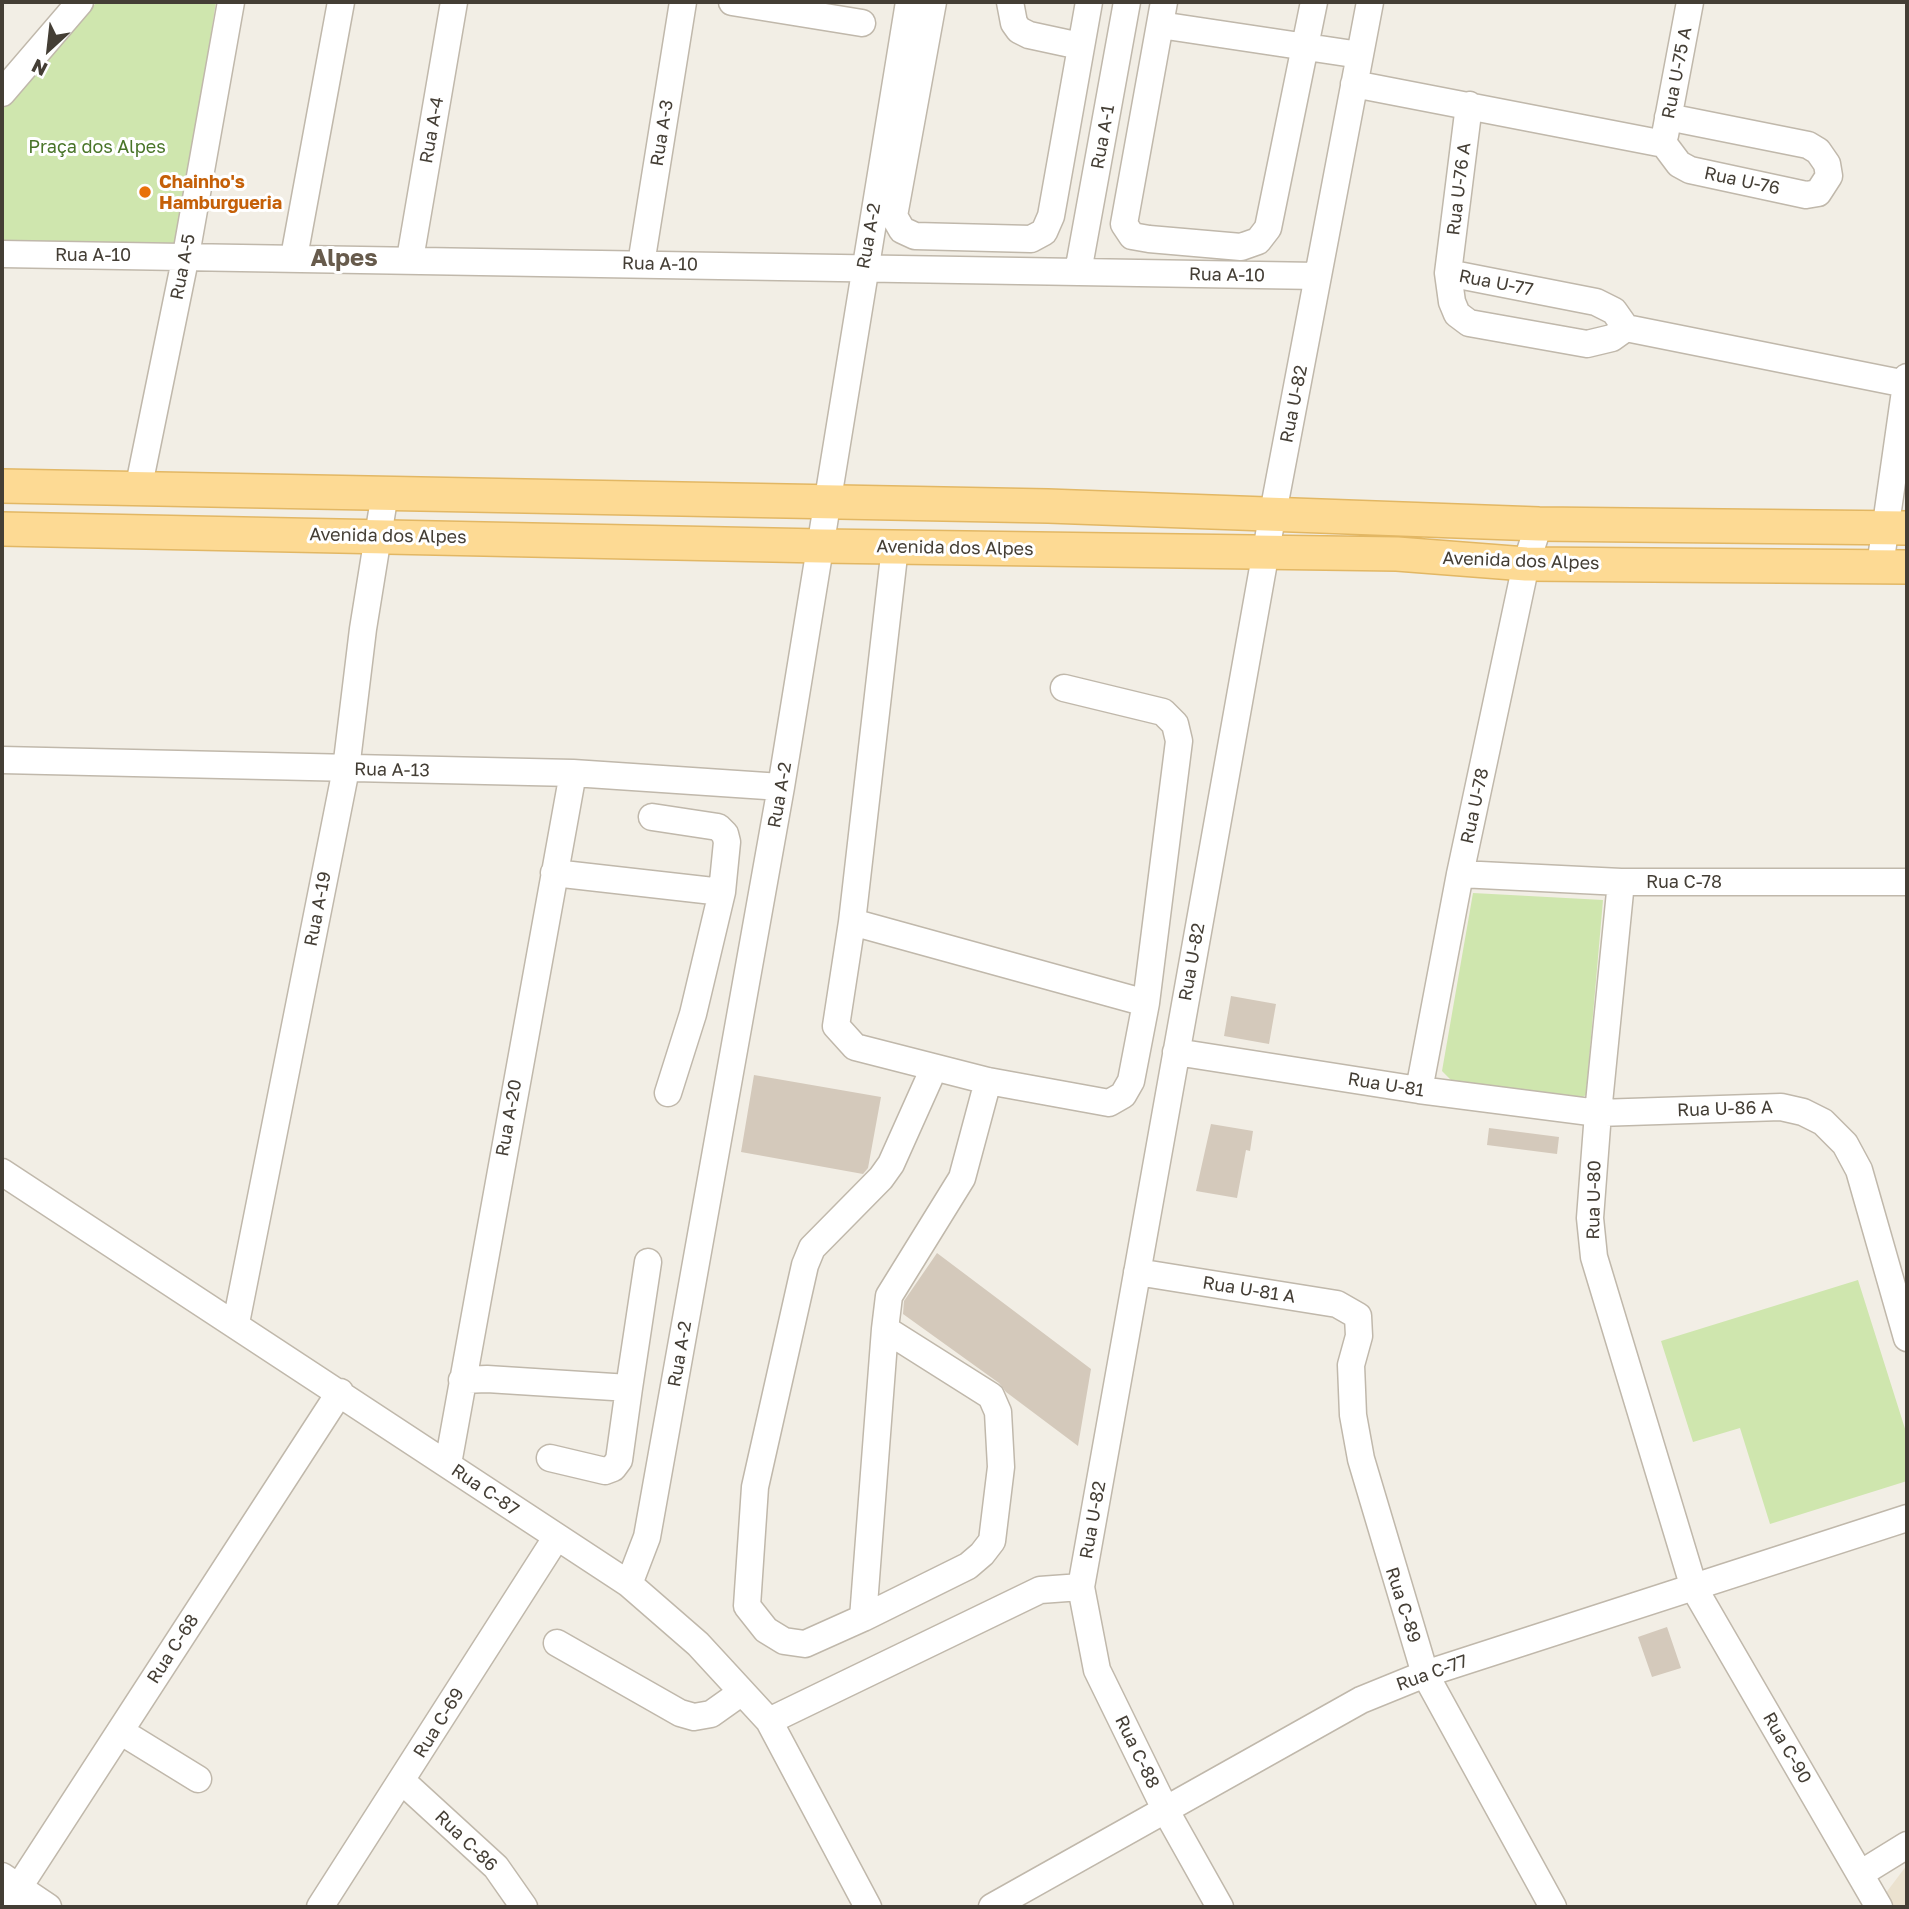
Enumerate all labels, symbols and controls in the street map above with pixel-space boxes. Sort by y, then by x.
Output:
north arrow [14,14,84,84]
street label: Rua U-75 A [1658,25,1696,121]
text: N [28,55,51,82]
street label: Rua A-4 [416,95,448,165]
street label: Rua A-3 [646,98,678,168]
street label: Rua A-1 [1087,103,1119,171]
park label: Praça dos Alpes [28,136,166,158]
street label: Rua U-76 A [1443,141,1475,237]
street label: Rua U-76 [1702,162,1782,200]
place label: Chainho's Hamburgueria [159,171,282,214]
marker: Chainho's Hamburgueria [137,184,153,200]
street label: Rua A-2 [853,201,885,271]
street label: Rua A-5 [166,232,200,302]
street label: Rua A-10 [55,244,131,266]
district label: Alpes [310,244,378,272]
street label: Rua A-10 [622,253,698,275]
street label: Rua A-10 [1189,264,1265,286]
street label: Rua U-77 [1457,265,1535,301]
street label: Rua U-82 [1276,363,1312,445]
street label: Avenida dos Alpes [309,524,467,548]
street label: Avenida dos Alpes [876,536,1034,560]
street label: Avenida dos Alpes [1442,547,1600,575]
street label: Rua A-13 [354,759,430,781]
street label: Rua A-2 [764,760,796,830]
street label: Rua U-78 [1456,766,1494,846]
street label: Rua A-19 [300,870,336,948]
street label: Rua C-78 [1646,871,1722,893]
street label: Rua U-82 [1175,921,1209,1003]
street label: Rua U-81 [1346,1068,1426,1102]
street label: Rua A-20 [492,1078,526,1158]
street label: Rua U-86 A [1677,1097,1773,1121]
street label: Rua U-80 [1583,1160,1605,1240]
street label: Rua U-81 A [1201,1272,1297,1308]
street label: Rua A-2 [664,1319,696,1389]
street label: Rua C-87 [447,1460,523,1520]
street label: Rua U-82 [1076,1479,1110,1561]
street label: Rua C-89 [1381,1564,1425,1646]
street label: Rua C-68 [143,1610,203,1688]
street label: Rua C-77 [1393,1650,1471,1696]
street label: Rua C-69 [409,1684,469,1762]
street label: Rua C-90 [1758,1709,1816,1787]
street label: Rua C-88 [1110,1712,1164,1792]
street label: Rua C-86 [430,1806,502,1876]

